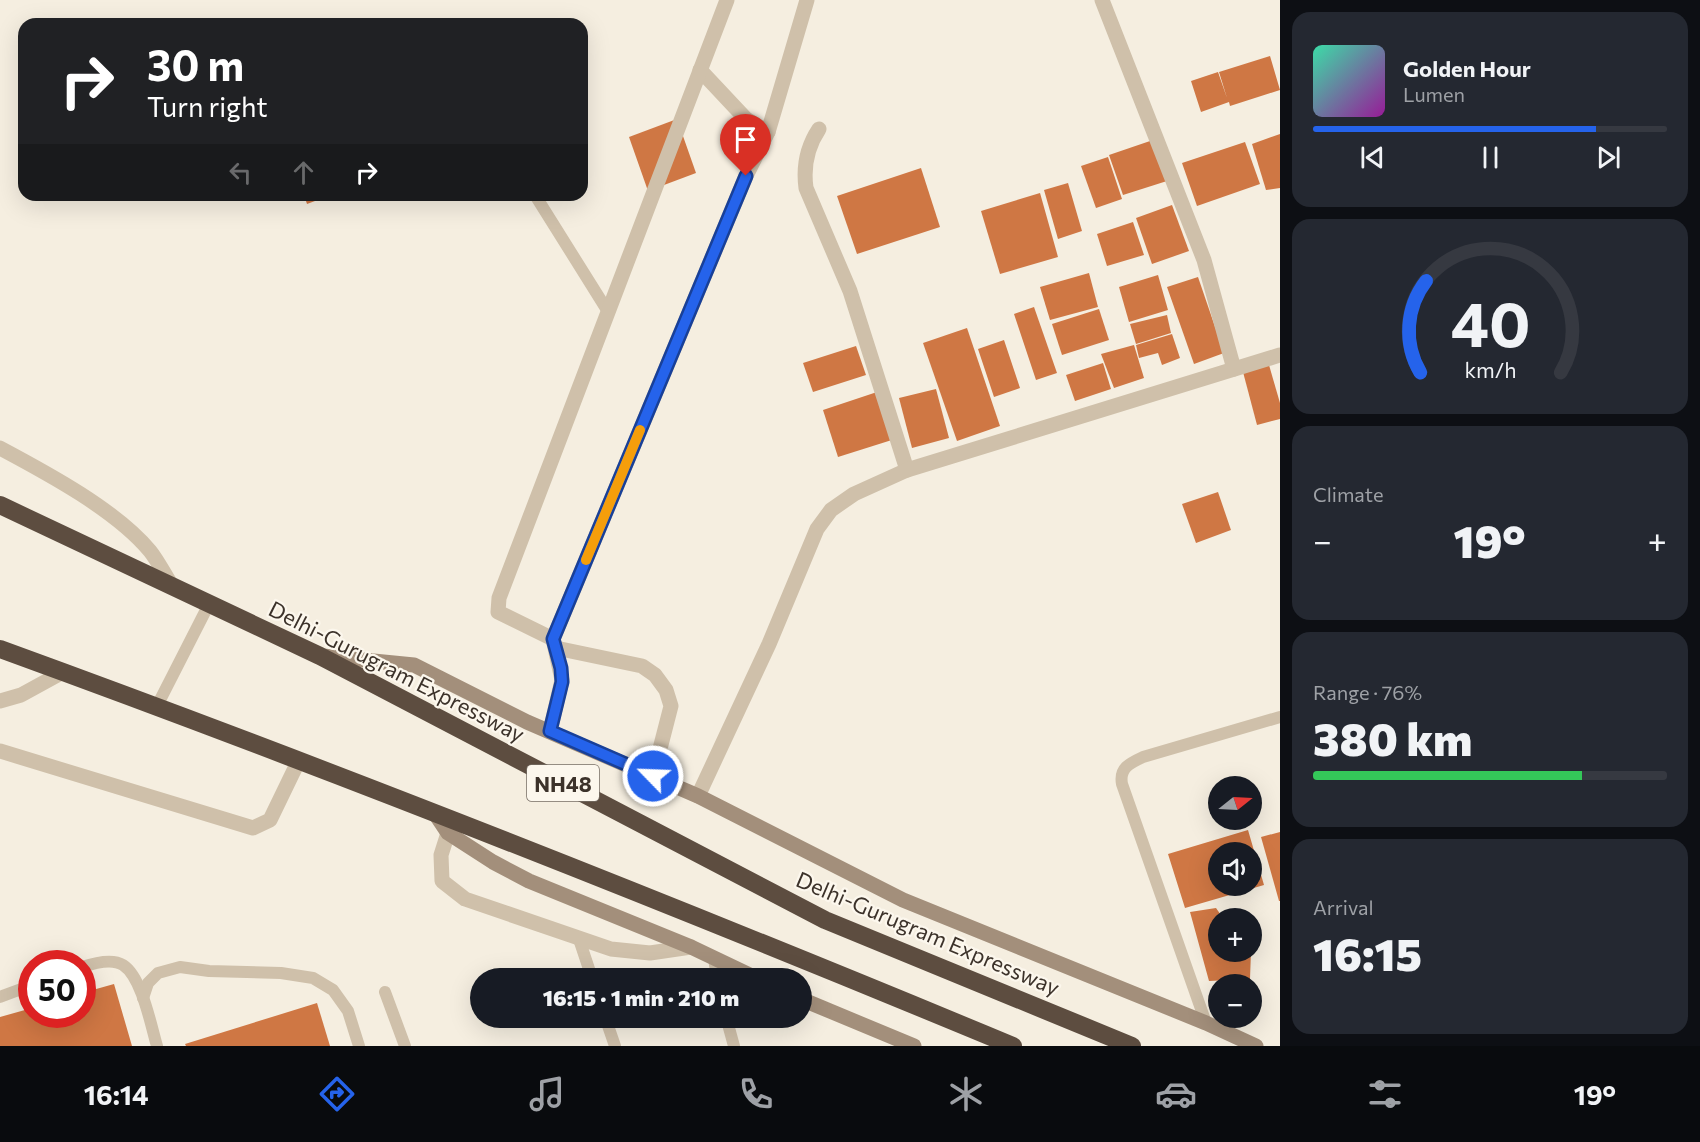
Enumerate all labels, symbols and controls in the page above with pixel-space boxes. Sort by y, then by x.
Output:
text: 30 m [147,38,244,90]
icon: right [48,42,126,120]
text: Golden Hour [1403,55,1531,82]
text: Lumen [1403,82,1465,106]
text: Turn right [147,90,267,123]
pin [720,114,771,176]
icon: arrive [729,123,762,156]
icon: previous [1356,141,1389,174]
icon: pause [1474,141,1507,174]
icon: next [1592,141,1625,174]
icon: left [224,156,257,189]
icon: ahead [287,156,320,189]
icon: right [350,156,383,189]
text: 40 [1450,284,1530,360]
text: km/h [1464,357,1516,383]
text: Climate [1313,482,1383,506]
text: 19° [1454,512,1526,567]
text: − [1313,519,1332,560]
text: + [1648,519,1667,560]
street label: Delhi-Gurugram Expressway [265,595,529,747]
text: Range · 76% [1313,680,1422,704]
text: 380 km [1313,710,1472,765]
position arrow [621,744,685,808]
road number: NH48 [527,765,599,801]
north arrow [1208,776,1262,830]
map controls [1208,776,1262,1028]
button: sound [1208,842,1262,896]
street label: Delhi-Gurugram Expressway [792,865,1064,1001]
text: Arrival [1313,895,1374,919]
button: + [1208,908,1262,962]
text: 16:15 [1313,925,1422,980]
speed limit sign: 50 [18,950,96,1028]
button: − [1208,974,1262,1028]
text: 16:15 · 1 min · 210 m [543,984,739,1011]
icon: directions [316,1073,358,1115]
icon: music [526,1073,568,1115]
icon: phone [735,1073,777,1115]
icon: climate [945,1073,987,1115]
icon: car [1155,1073,1197,1115]
icon: filters [1364,1073,1406,1115]
text: 16:14 [84,1078,149,1111]
text: 19° [1574,1078,1616,1111]

